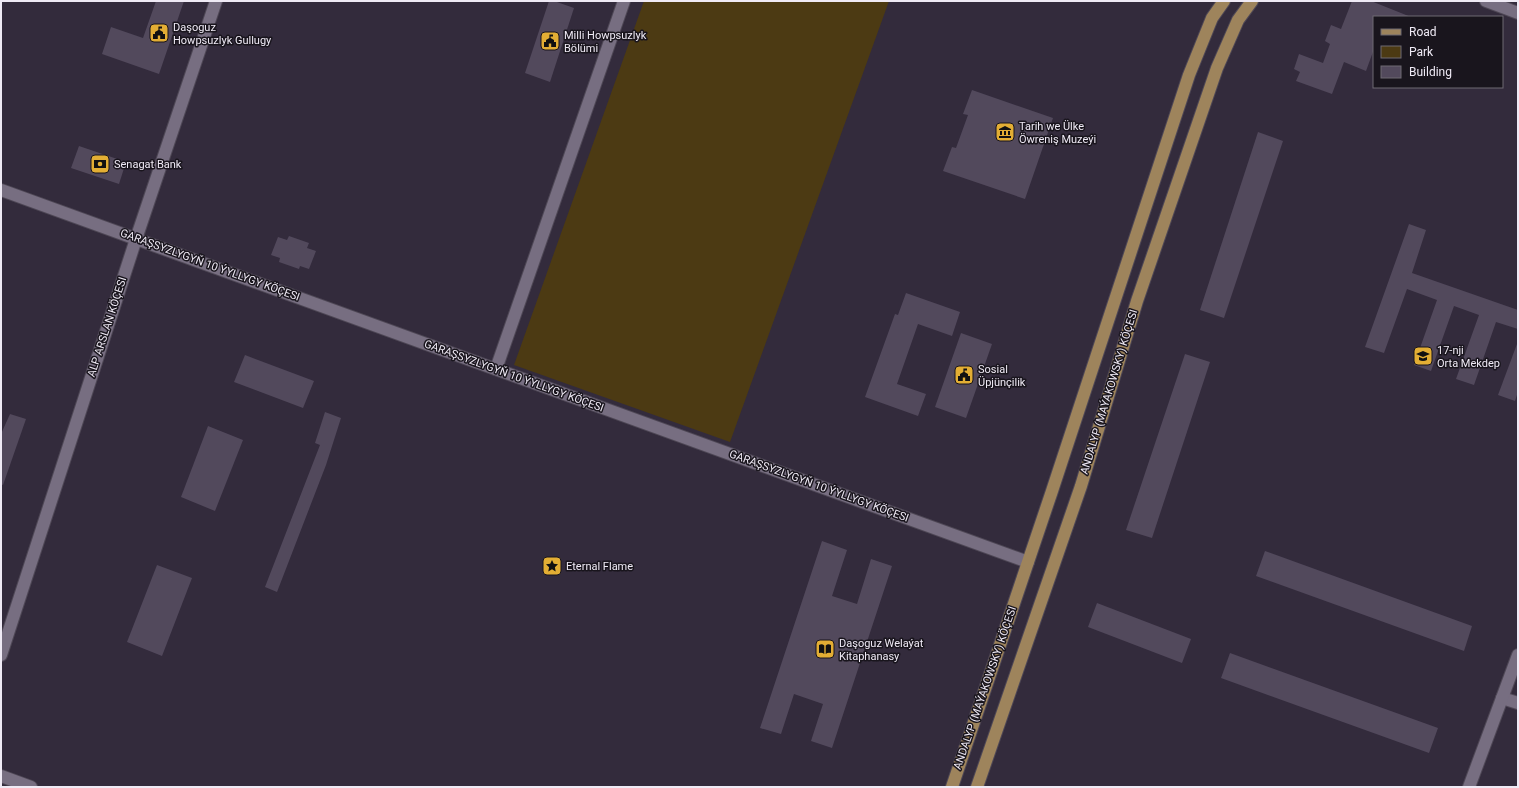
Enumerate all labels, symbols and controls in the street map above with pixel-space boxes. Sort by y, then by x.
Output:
legend [1373,16,1503,88]
place label: Daşoguz Howpsuzlyk Gullugy [173,21,272,47]
public building icon: Daşoguz Howpsuzlyk Gullugy [148,22,170,44]
text: Road [1409,25,1437,39]
place label: Milli Howpsuzlyk Bölümi [564,29,647,55]
public building icon: Milli Howpsuzlyk Bölümi [539,30,561,52]
text: Park [1409,45,1434,59]
text: Building [1409,65,1452,79]
place label: Tarih we Ülke Öwreniş Muzeýi [1019,120,1096,146]
museum icon: Tarih we Ülke Öwreniş Muzeýi [994,121,1016,143]
bank icon: Senagat Bank [89,153,111,175]
place label: Senagat Bank [114,158,182,171]
street label: GARAŞSYZLYGYŇ 10 ÝYLLYGY KÖÇESI [118,226,302,304]
street label: ALP ARSLAN KÖÇESI [85,275,129,379]
street label: ANDALYP (MAÝAKOWSKY) KÖÇESI [1078,308,1140,476]
street label: GARAŞSYZLYGYŇ 10 ÝYLLYGY KÖÇESI [422,337,606,415]
place label: 17-nji Orta Mekdep [1437,344,1500,370]
school or university icon: 17-nji Orta Mekdep [1412,345,1434,367]
place label: Sosial Üpjünçilik [978,363,1026,389]
public building icon: Sosial Üpjünçilik [953,364,975,386]
street label: GARAŞSYZLYGYŇ 10 ÝYLLYGY KÖÇESI [727,447,911,525]
place icon: Eternal Flame [541,555,563,577]
place label: Eternal Flame [566,560,633,573]
street label: ANDALYP (MAÝAKOWSKY) KÖÇESI [951,605,1019,771]
place label: Daşoguz Welaýat Kitaphanasy [839,637,924,663]
library icon: Daşoguz Welaýat Kitaphanasy [814,638,836,660]

